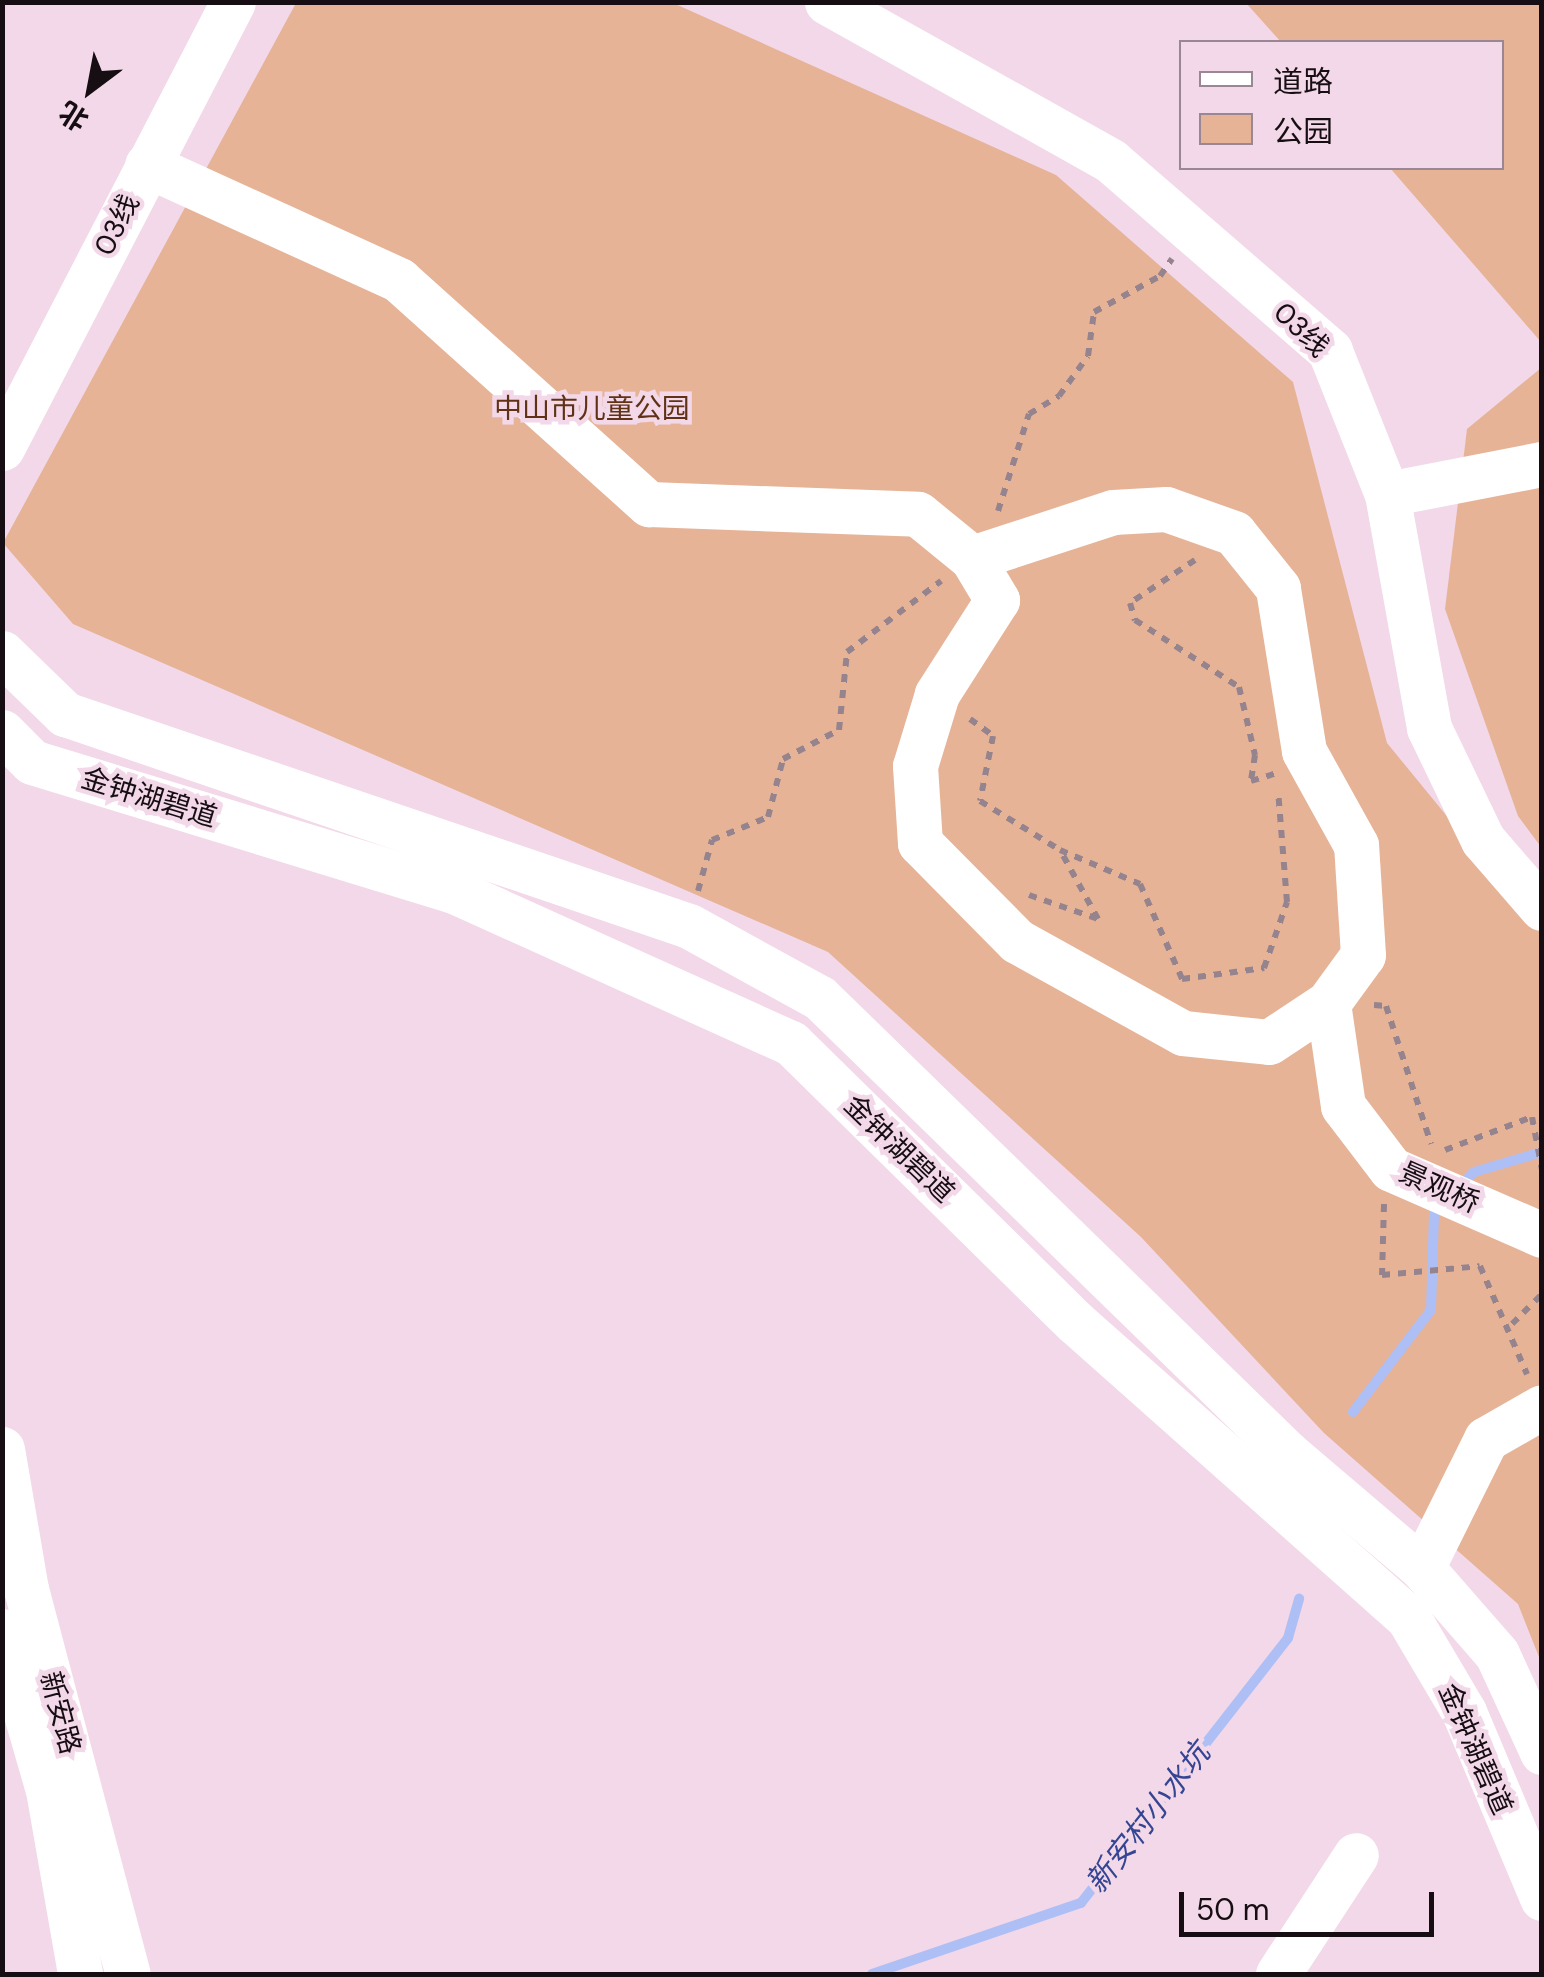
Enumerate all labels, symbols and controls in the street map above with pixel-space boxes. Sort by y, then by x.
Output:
north arrow [40,40,140,140]
legend [1179,40,1504,170]
text: 道路 [1273,62,1333,101]
text: 北 [52,93,96,139]
text: 公园 [1273,112,1333,151]
street label: 03线 [88,189,146,261]
street label: 03线 [1266,296,1336,364]
park label: 中山市儿童公园 [494,392,690,426]
street label: 金钟湖碧道 [77,761,221,835]
street label: 金钟湖碧道 [837,1088,961,1210]
street label: 景观桥 [1394,1156,1484,1220]
street label: 新安路 [33,1668,87,1758]
street label: 金钟湖碧道 [1431,1678,1519,1820]
water label: 新安村小水坑 [1078,1736,1218,1900]
scale bar [1184,1872,1439,1934]
text: 50 m [1196,1890,1270,1929]

